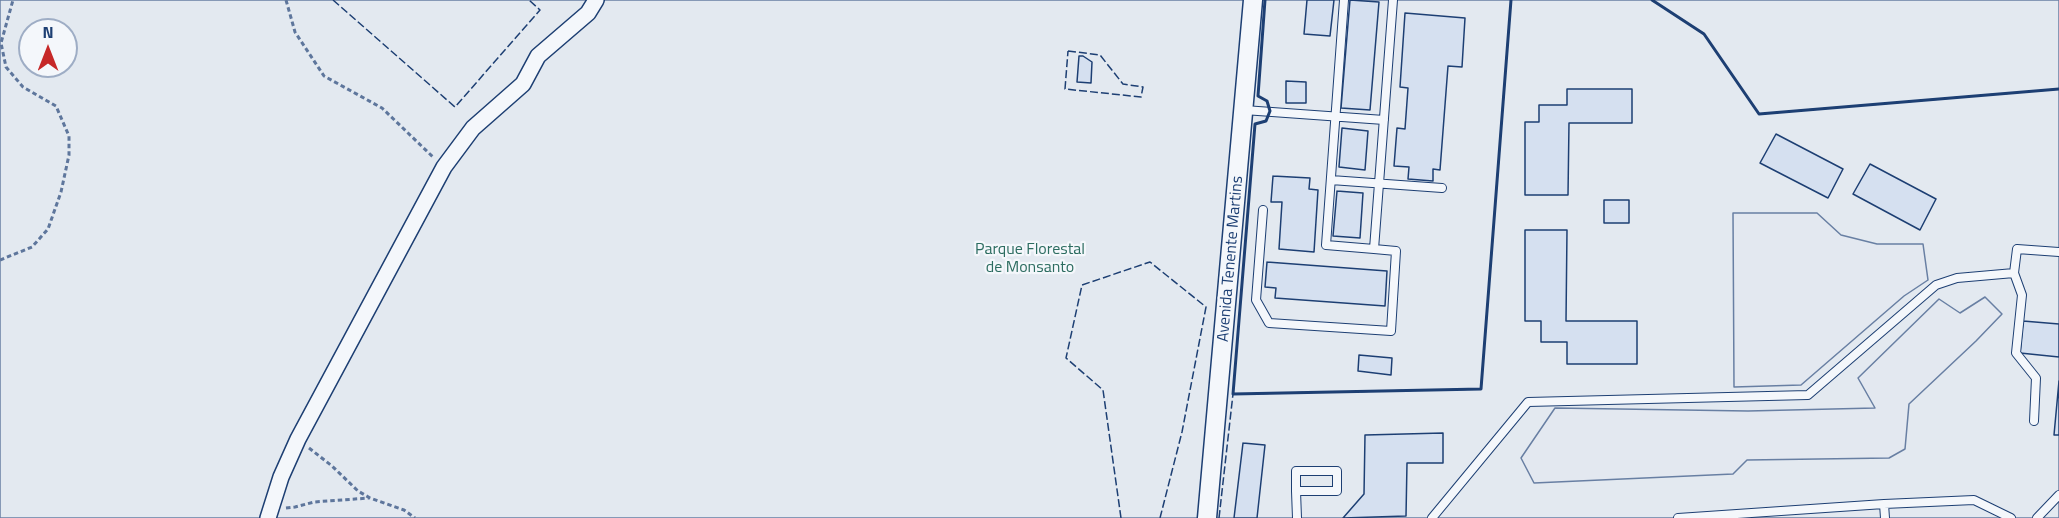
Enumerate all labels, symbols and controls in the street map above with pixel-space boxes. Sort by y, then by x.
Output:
north arrow [18,18,78,78]
text: N [42,20,54,44]
street label: Avenida Tenente Martins [1214,175,1248,343]
park label: Parque Florestal de Monsanto [975,240,1085,278]

